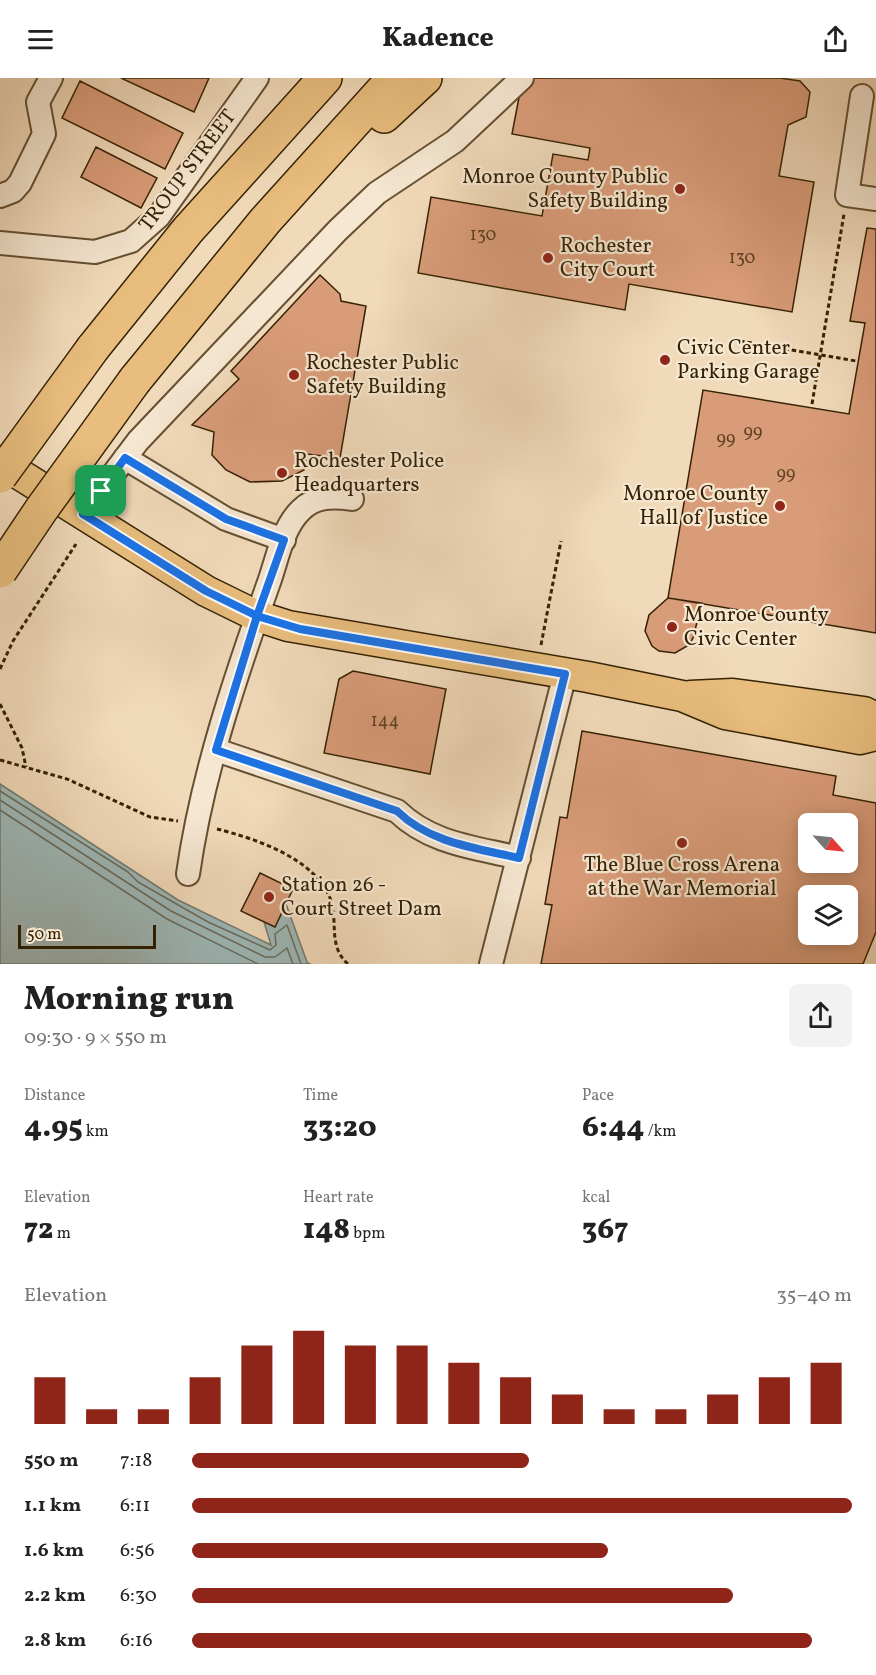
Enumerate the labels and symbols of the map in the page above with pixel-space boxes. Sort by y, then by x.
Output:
street label: TROUP STREET [132,104,244,238]
place label: Monroe County Public Safety Building [462,163,668,216]
marker: Monroe County Public Safety Building [673,182,687,196]
house number: 130 [470,223,497,248]
place label: Rochester City Court [560,232,655,285]
house number: 130 [729,246,756,271]
marker: Rochester City Court [541,251,555,265]
place label: Civic Center Parking Garage [677,334,819,387]
place label: Rochester Public Safety Building [306,349,459,402]
marker: Civic Center Parking Garage [658,353,672,367]
marker: Rochester Public Safety Building [287,368,301,382]
house number: 99 [744,420,762,445]
house number: 99 [717,427,735,452]
place label: Rochester Police Headquarters [294,447,444,500]
house number: 99 [777,462,795,487]
pin [75,465,126,516]
marker: Rochester Police Headquarters [275,466,289,480]
place label: Monroe County Hall of Justice [623,480,769,533]
marker: Monroe County Hall of Justice [773,499,787,513]
place label: Monroe County Civic Center [684,601,830,654]
marker: Monroe County Civic Center [665,620,679,634]
house number: 144 [371,709,399,734]
north arrow [798,813,858,873]
marker: The Blue Cross Arena at the War Memorial [675,836,689,850]
place label: The Blue Cross Arena at the War Memorial [584,851,780,904]
place label: Station 26 - Court Street Dam [281,871,442,924]
marker: Station 26 - Court Street Dam [262,890,276,904]
scale bar [18,922,156,950]

